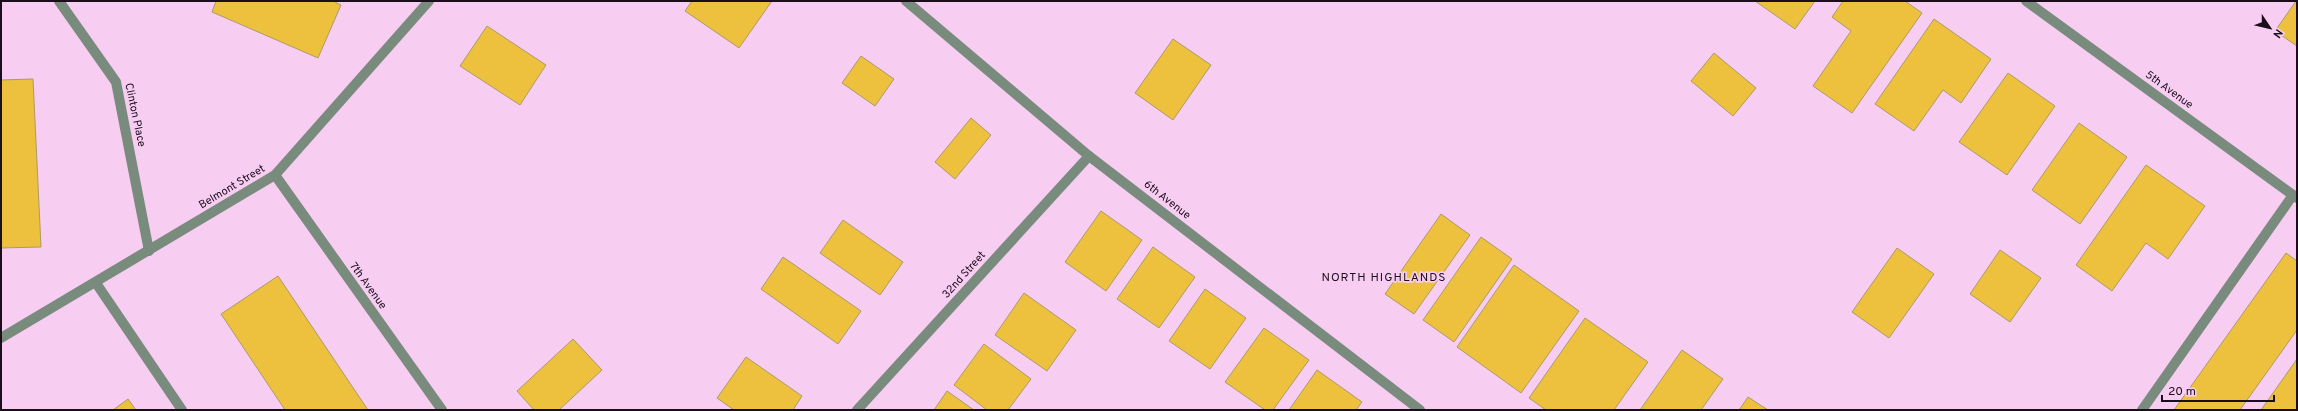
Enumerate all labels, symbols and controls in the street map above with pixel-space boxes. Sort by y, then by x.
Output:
north arrow [2250,8,2290,48]
text: N [2269,26,2285,40]
street label: 5th Avenue [2142,68,2196,112]
street label: Clinton Place [121,82,149,148]
street label: Belmont Street [196,162,268,212]
street label: 6th Avenue [1141,177,1193,223]
street label: 32nd Street [939,249,989,301]
street label: 7th Avenue [346,260,390,312]
district label: NORTH HIGHLANDS [1321,270,1447,286]
scale bar [2162,377,2274,403]
text: 20 m [2168,384,2196,400]

